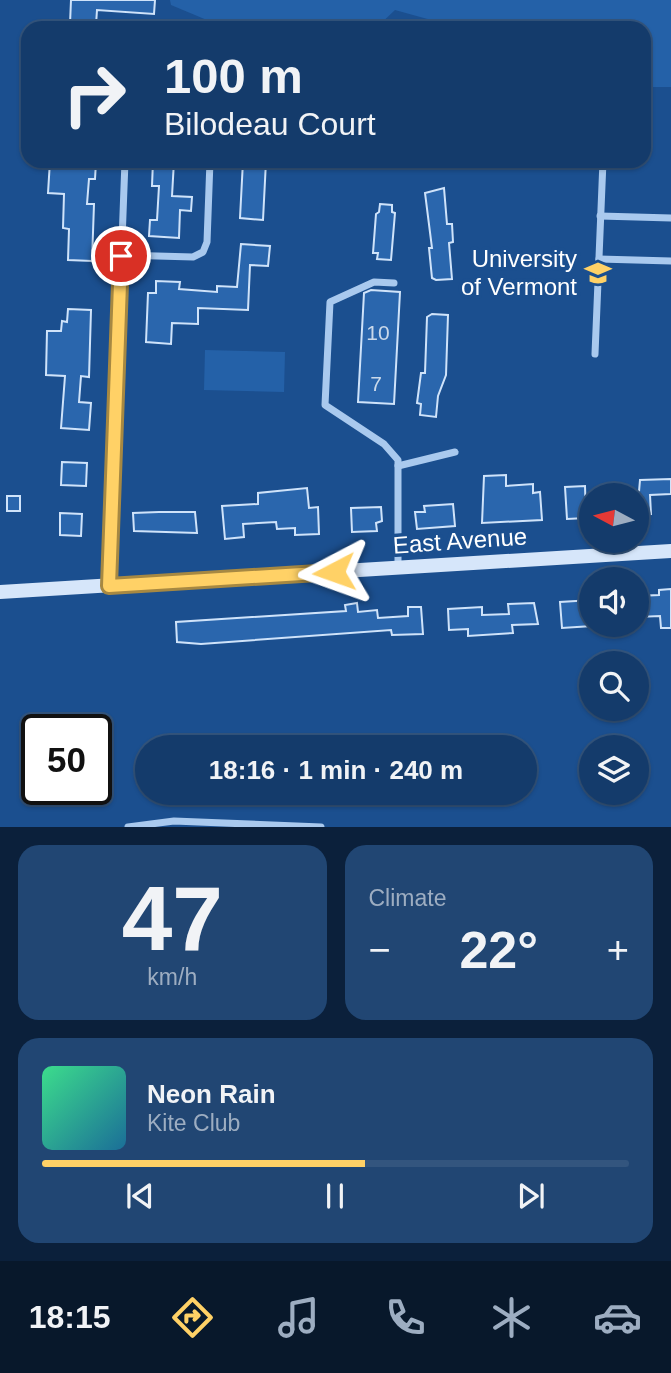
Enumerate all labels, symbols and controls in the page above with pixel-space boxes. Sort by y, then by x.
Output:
icon: right [49,49,140,140]
text: 100 m [164,49,303,103]
text: Bilodeau Court [164,106,376,142]
pin [91,226,151,286]
icon: arrive [102,237,140,275]
place label: University of Vermont [461,245,577,300]
school or university icon: University of Vermont [583,258,613,288]
house number: 10 [366,321,390,344]
house number: 7 [370,372,382,395]
north arrow [579,483,649,553]
map controls [579,483,649,805]
street label: East Avenue [392,522,528,559]
position arrow [297,535,371,609]
button: sound [579,567,649,637]
button: search [579,651,649,721]
speed limit sign: 50 [21,714,112,805]
button: layers [579,735,649,805]
text: 18:16 · 1 min · 240 m [209,755,463,785]
text: 47 [122,868,223,969]
text: Climate [369,885,446,911]
text: 22° [459,921,538,979]
text: − [369,929,391,971]
text: + [607,929,629,971]
text: km/h [147,964,197,990]
text: Neon Rain [147,1079,276,1109]
text: Kite Club [147,1110,240,1136]
icon: previous [121,1177,159,1215]
icon: pause [316,1177,354,1215]
icon: next [512,1177,550,1215]
icon: directions [168,1293,217,1342]
icon: music [274,1293,323,1342]
icon: phone [381,1293,430,1342]
icon: climate [487,1293,536,1342]
icon: car [593,1293,642,1342]
text: 18:15 [29,1299,111,1335]

